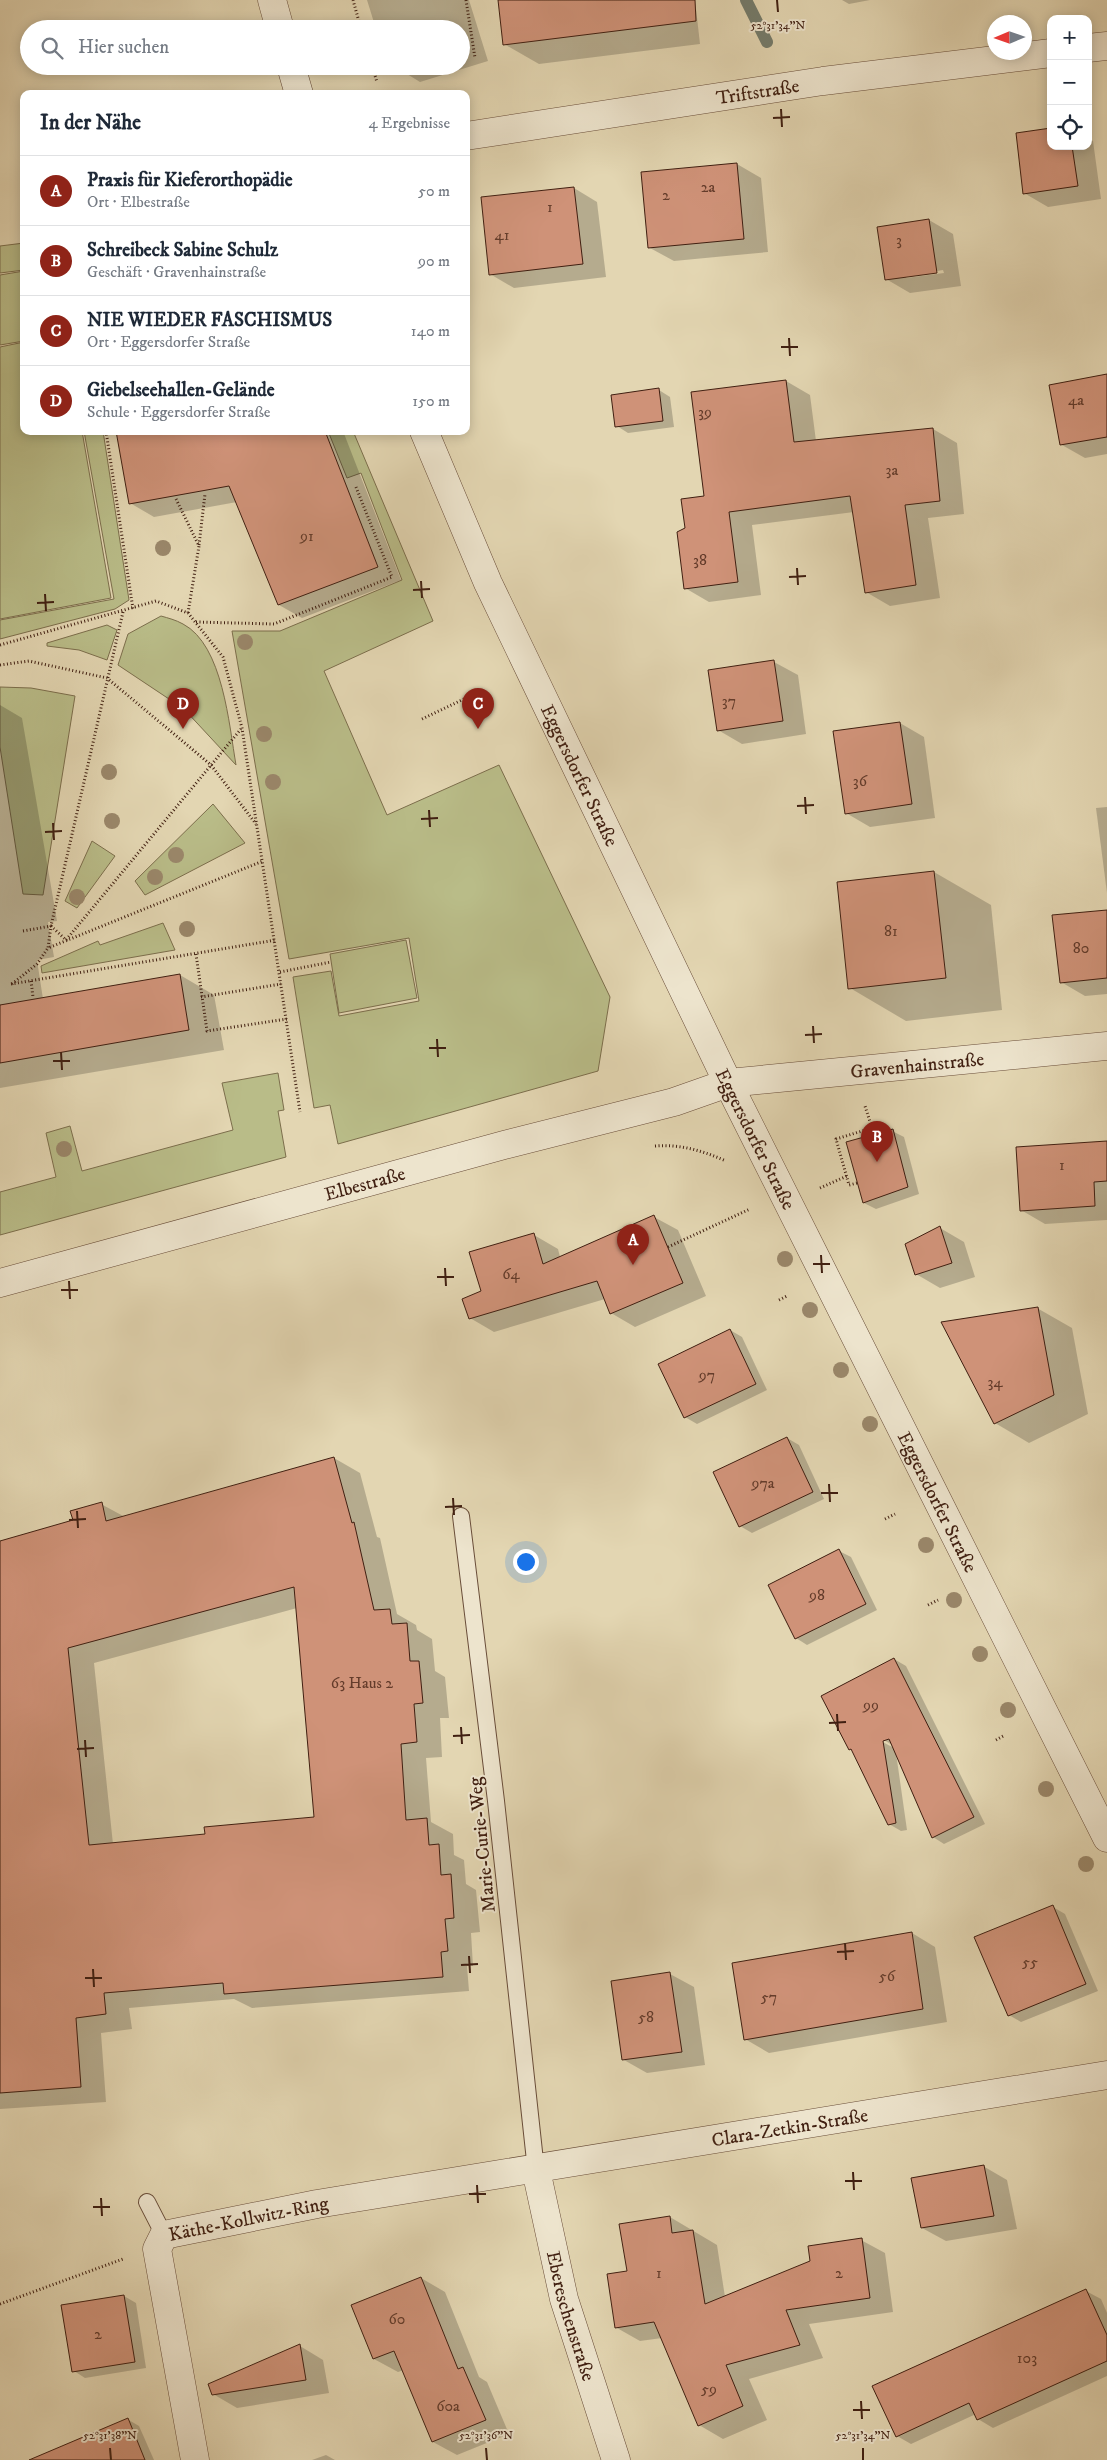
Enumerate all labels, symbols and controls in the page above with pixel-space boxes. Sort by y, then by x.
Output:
north arrow [987,15,1032,60]
map controls [1047,15,1092,150]
button: + [1047,15,1092,60]
text: 52°31'34"N [751,18,806,33]
search box [20,20,470,75]
icon: search [38,34,66,62]
text: Hier suchen [78,36,169,59]
button: − [1047,60,1092,105]
street label: Triftstraße [715,75,801,110]
button: locate [1047,105,1092,150]
text: In der Nähe [40,110,141,136]
text: 4 Ergebnisse [368,113,450,133]
text: Praxis für Kieferorthopädie [87,169,293,192]
house number: 2a [701,177,716,197]
text: A [51,181,61,201]
text: 50 m [418,181,450,201]
house number: 2 [662,185,670,205]
text: Ort · Elbestraße [87,192,190,212]
house number: 1 [547,197,553,217]
house number: 41 [494,225,510,245]
house number: 3 [896,230,902,250]
text: Schreibeck Sabine Schulz [87,239,278,262]
text: B [51,251,61,271]
text: 90 m [418,251,450,271]
text: Geschäft · Gravenhainstraße [87,262,266,282]
text: NIE WIEDER FASCHISMUS [87,309,332,332]
text: C [51,321,61,341]
text: 140 m [411,321,450,341]
text: Ort · Eggersdorfer Straße [87,332,250,352]
text: Giebelseehallen-Gelände [87,379,275,402]
house number: 4a [1068,390,1084,410]
text: D [50,391,62,411]
text: 150 m [412,391,450,411]
text: Schule · Eggersdorfer Straße [87,402,271,422]
house number: 39 [698,402,712,422]
house number: 3a [886,460,899,480]
house number: 91 [299,526,314,546]
house number: 38 [693,550,707,570]
pin: D [167,688,199,729]
pin: C [462,688,494,729]
house number: 37 [722,691,736,711]
street label: Eggersdorfer Straße [535,701,623,851]
house number: 36 [853,771,868,791]
house number: 81 [884,921,898,941]
house number: 80 [1073,938,1089,958]
street label: Gravenhainstraße [849,1048,985,1084]
street label: Eggersdorfer Straße [710,1065,800,1214]
pin: B [861,1121,893,1162]
house number: 1 [1059,1155,1065,1175]
street label: Elbestraße [322,1163,408,1207]
pin: A [617,1224,649,1265]
house number: 64 [502,1264,521,1284]
house number: 97 [698,1365,715,1385]
house number: 34 [987,1372,1003,1392]
street label: Eggersdorfer Straße [892,1428,982,1577]
house number: 97a [750,1473,775,1493]
your location [513,1549,539,1575]
house number: 98 [808,1585,825,1605]
house number: 63 Haus 2 [331,1673,393,1693]
house number: 99 [862,1695,879,1715]
street label: Marie-Curie-Weg [464,1775,501,1914]
house number: 55 [1022,1952,1038,1972]
house number: 56 [879,1966,896,1986]
house number: 57 [761,1987,777,2007]
house number: 58 [638,2007,654,2027]
street label: Clara-Zetkin-Straße [710,2104,870,2152]
street label: Käthe-Kollwitz-Ring [167,2192,331,2247]
street label: Ebereschenstraße [541,2249,600,2384]
house number: 1 [656,2263,662,2283]
house number: 2 [835,2263,843,2283]
house number: 60 [389,2309,405,2329]
house number: 2 [94,2324,102,2344]
house number: 103 [1017,2348,1037,2368]
house number: 59 [701,2379,717,2399]
house number: 60a [436,2396,460,2416]
text: 52°31'38"N [83,2428,137,2443]
text: 52°31'36"N [459,2428,513,2443]
text: 52°31'34"N [836,2428,891,2443]

